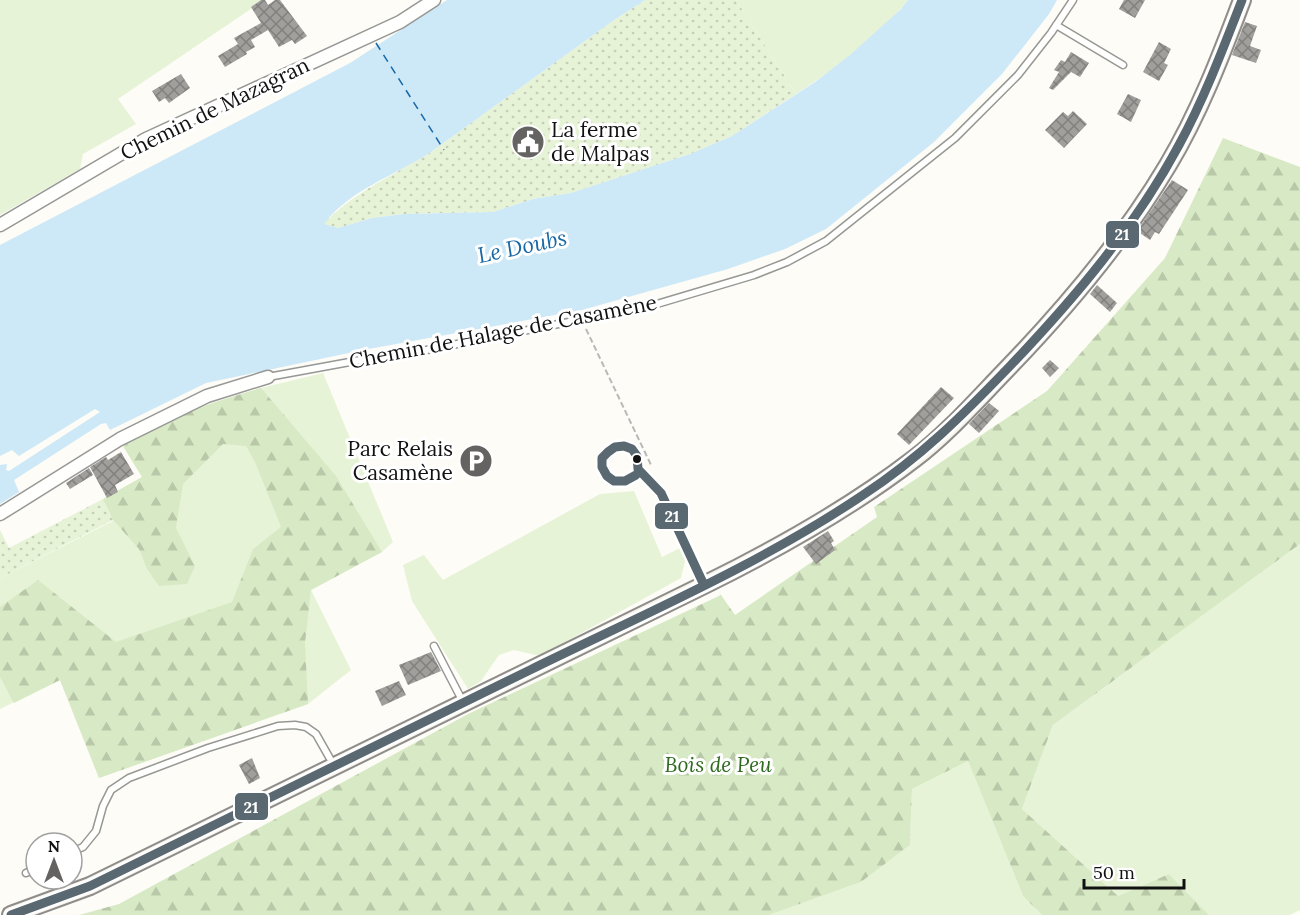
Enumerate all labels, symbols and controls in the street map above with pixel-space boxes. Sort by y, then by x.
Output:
street label: Chemin de Mazagran [116,51,314,166]
place label: La ferme de Malpas [551,116,649,167]
public building icon: La ferme de Malpas [510,124,546,160]
line badge: 21 [1105,220,1140,249]
water label: Le Doubs [475,223,569,269]
text: 21 [1114,224,1130,244]
street label: Chemin de Halage de Casamène [347,288,659,375]
place label: Parc Relais Casamène [347,435,453,486]
parking icon: Parc Relais Casamène [458,443,494,479]
unlabelled marker [631,453,643,465]
line badge: 21 [654,502,689,530]
text: 21 [664,506,680,526]
park label: Bois de Peu [664,751,772,778]
line badge: 21 [234,792,269,821]
text: 21 [243,797,259,817]
north arrow [24,831,84,891]
text: N [48,836,60,856]
scale bar [1084,852,1184,890]
text: 50 m [1093,861,1135,884]

